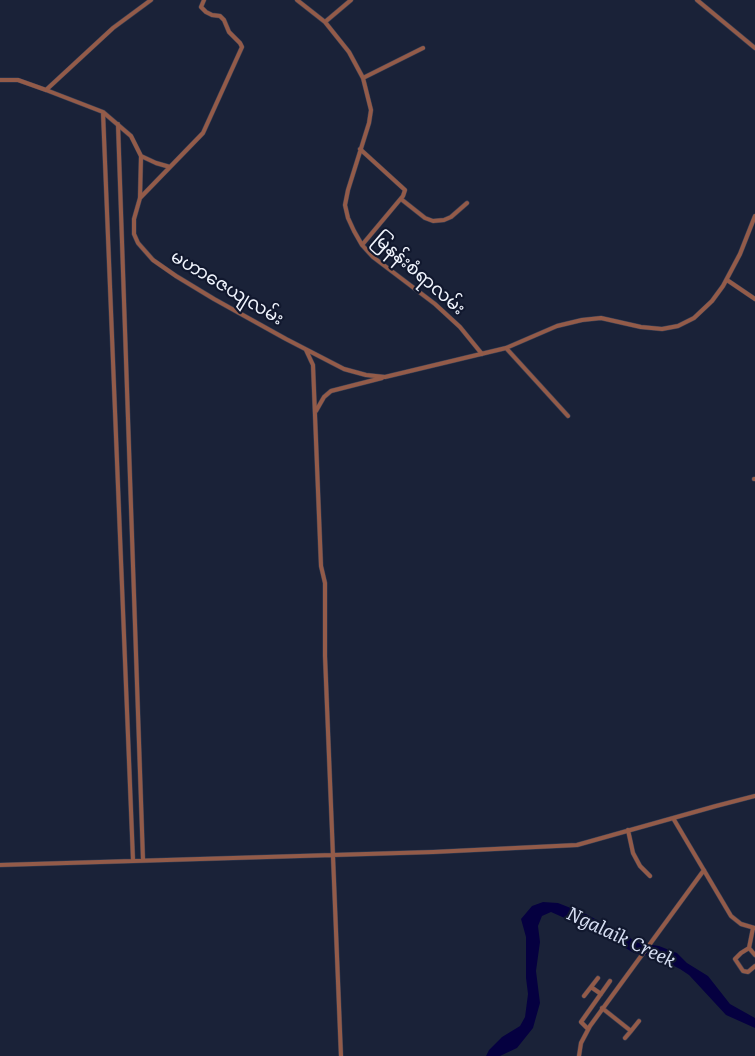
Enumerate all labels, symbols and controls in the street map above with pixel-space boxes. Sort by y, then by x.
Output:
street label: မြနန်းစံရာလမ်း [369,228,469,320]
street label: မဟာဇေယျလမ်း [167,246,287,330]
water label: Ngalaik Creek [563,903,679,973]

